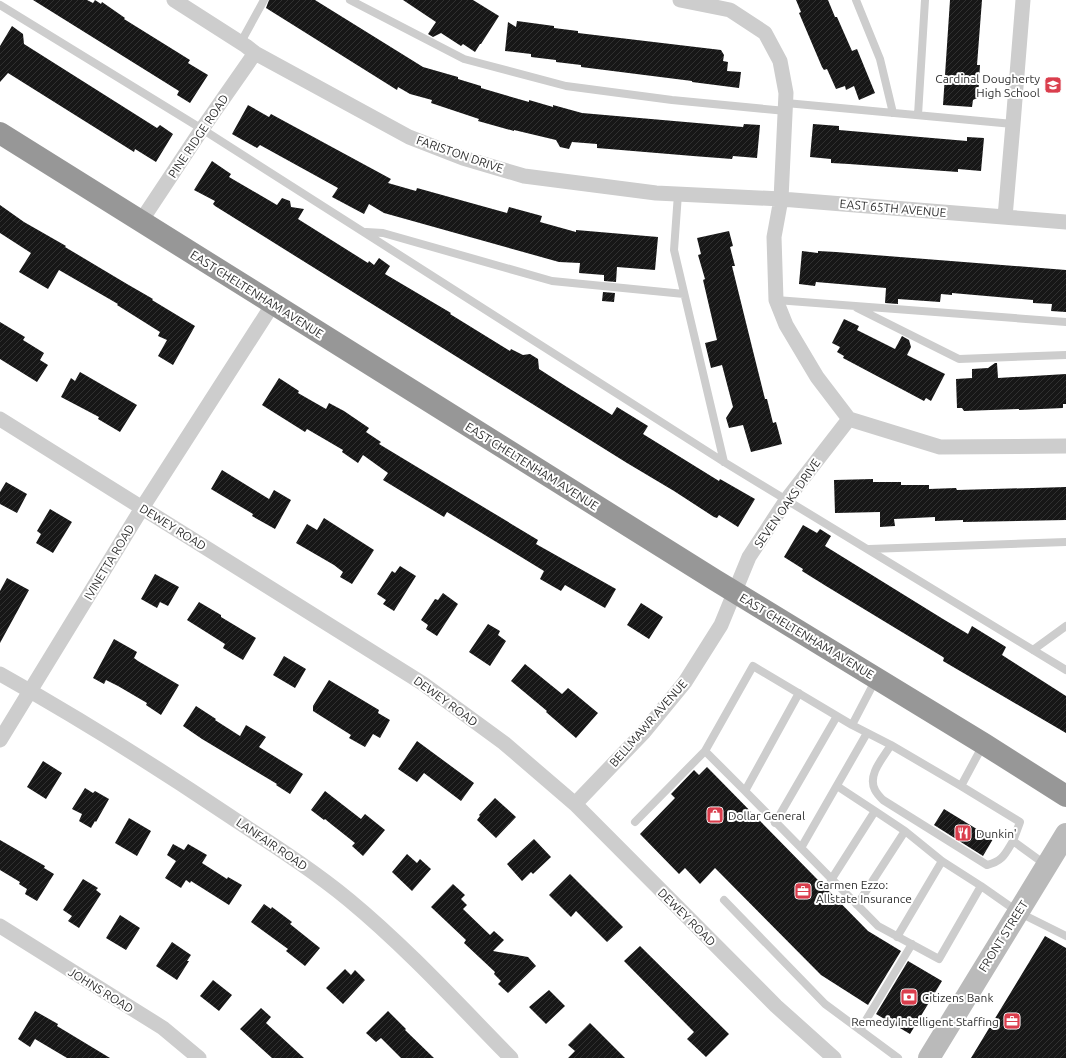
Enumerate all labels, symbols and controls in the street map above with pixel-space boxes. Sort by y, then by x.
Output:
place label: Cardinal Dougherty High School [935,72,1040,99]
school or university icon: Cardinal Dougherty High School [1043,75,1063,95]
street label: PINE RIDGE ROAD [165,92,231,180]
street label: FARISTON DRIVE [415,133,505,175]
street label: EAST 65TH AVENUE [839,197,947,219]
street label: EAST CHELTENHAM AVENUE [188,248,326,341]
street label: EAST CHELTENHAM AVENUE [463,420,601,513]
street label: SEVEN OAKS DRIVE [751,456,823,550]
street label: DEWEY ROAD [137,501,209,553]
street label: IVINETTA ROAD [81,522,137,602]
street label: EAST CHELTENHAM AVENUE [738,591,877,681]
street label: DEWEY ROAD [412,674,480,728]
street label: BELLMAWR AVENUE [607,677,689,769]
shop icon: Dollar General [705,805,725,825]
place label: Dollar General [728,809,805,822]
street label: LANFAIR ROAD [234,815,310,873]
restaurant icon: Dunkin' [953,823,973,843]
place label: Dunkin' [976,827,1017,840]
place label: Carmen Ezzo: Allstate Insurance [816,878,912,905]
office icon: Carmen Ezzo: Allstate Insurance [793,881,813,901]
street label: DEWEY ROAD [656,886,718,948]
street label: FRONT STREET [976,898,1030,974]
street label: JOHNS ROAD [66,965,136,1015]
bank icon: Citizens Bank [899,987,919,1007]
place label: Citizens Bank [922,991,993,1004]
office icon: Remedy Intelligent Staffing [1002,1011,1022,1031]
place label: Remedy Intelligent Staffing [851,1015,999,1028]

